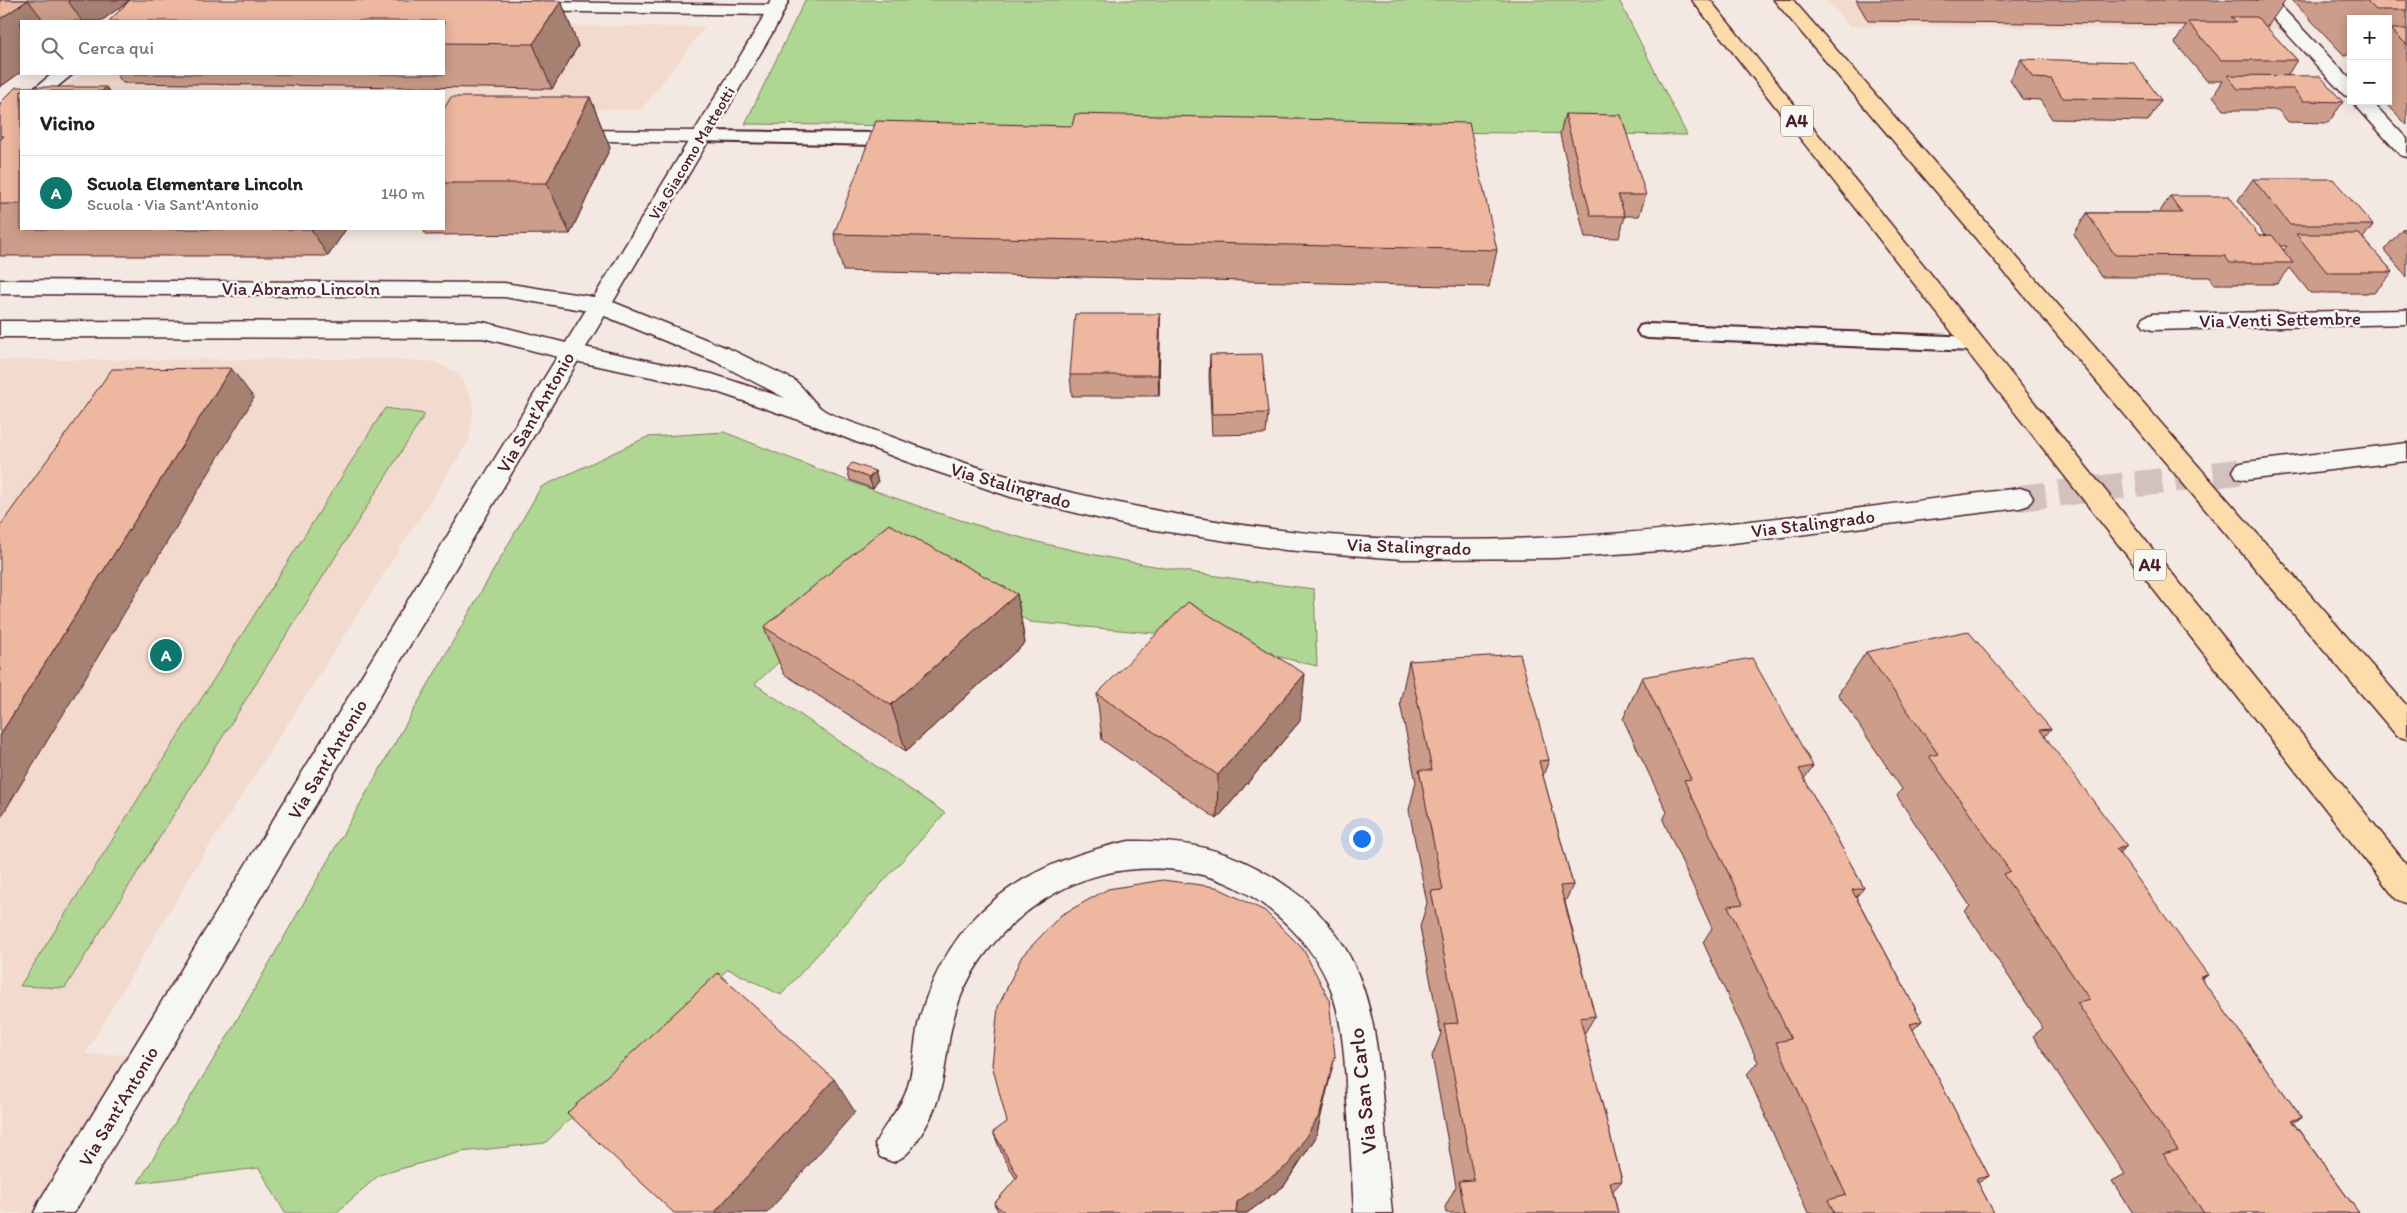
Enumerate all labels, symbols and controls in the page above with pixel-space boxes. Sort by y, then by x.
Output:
map controls [2347,15,2392,105]
button: + [2347,15,2392,60]
search box [20,20,445,75]
icon: search [38,34,66,62]
text: Cerca qui [78,36,154,59]
button: − [2347,60,2392,105]
street label: Via Giacomo Matteotti [644,83,739,223]
road number: A4 [1781,105,1813,136]
text: Vicino [40,110,95,135]
text: Scuola Elementare Lincoln [87,172,303,195]
text: A [51,184,61,203]
text: 140 m [381,184,425,203]
text: Scuola · Via Sant'Antonio [87,195,259,214]
street label: Via Abramo Lincoln [222,277,380,300]
street label: Via Venti Settembre [2199,307,2361,332]
street label: Via Sant'Antonio [491,348,579,477]
street label: Via Stalingrado [948,457,1074,514]
street label: Via Stalingrado [1750,504,1876,543]
street label: Via Stalingrado [1346,533,1472,560]
road number: A4 [2134,550,2166,580]
pin: A [150,636,182,674]
street label: Via Sant'Antonio [283,695,372,823]
your location [1349,826,1375,852]
street label: Via San Carlo [1342,1026,1383,1155]
street label: Via Sant'Antonio [74,1042,163,1170]

